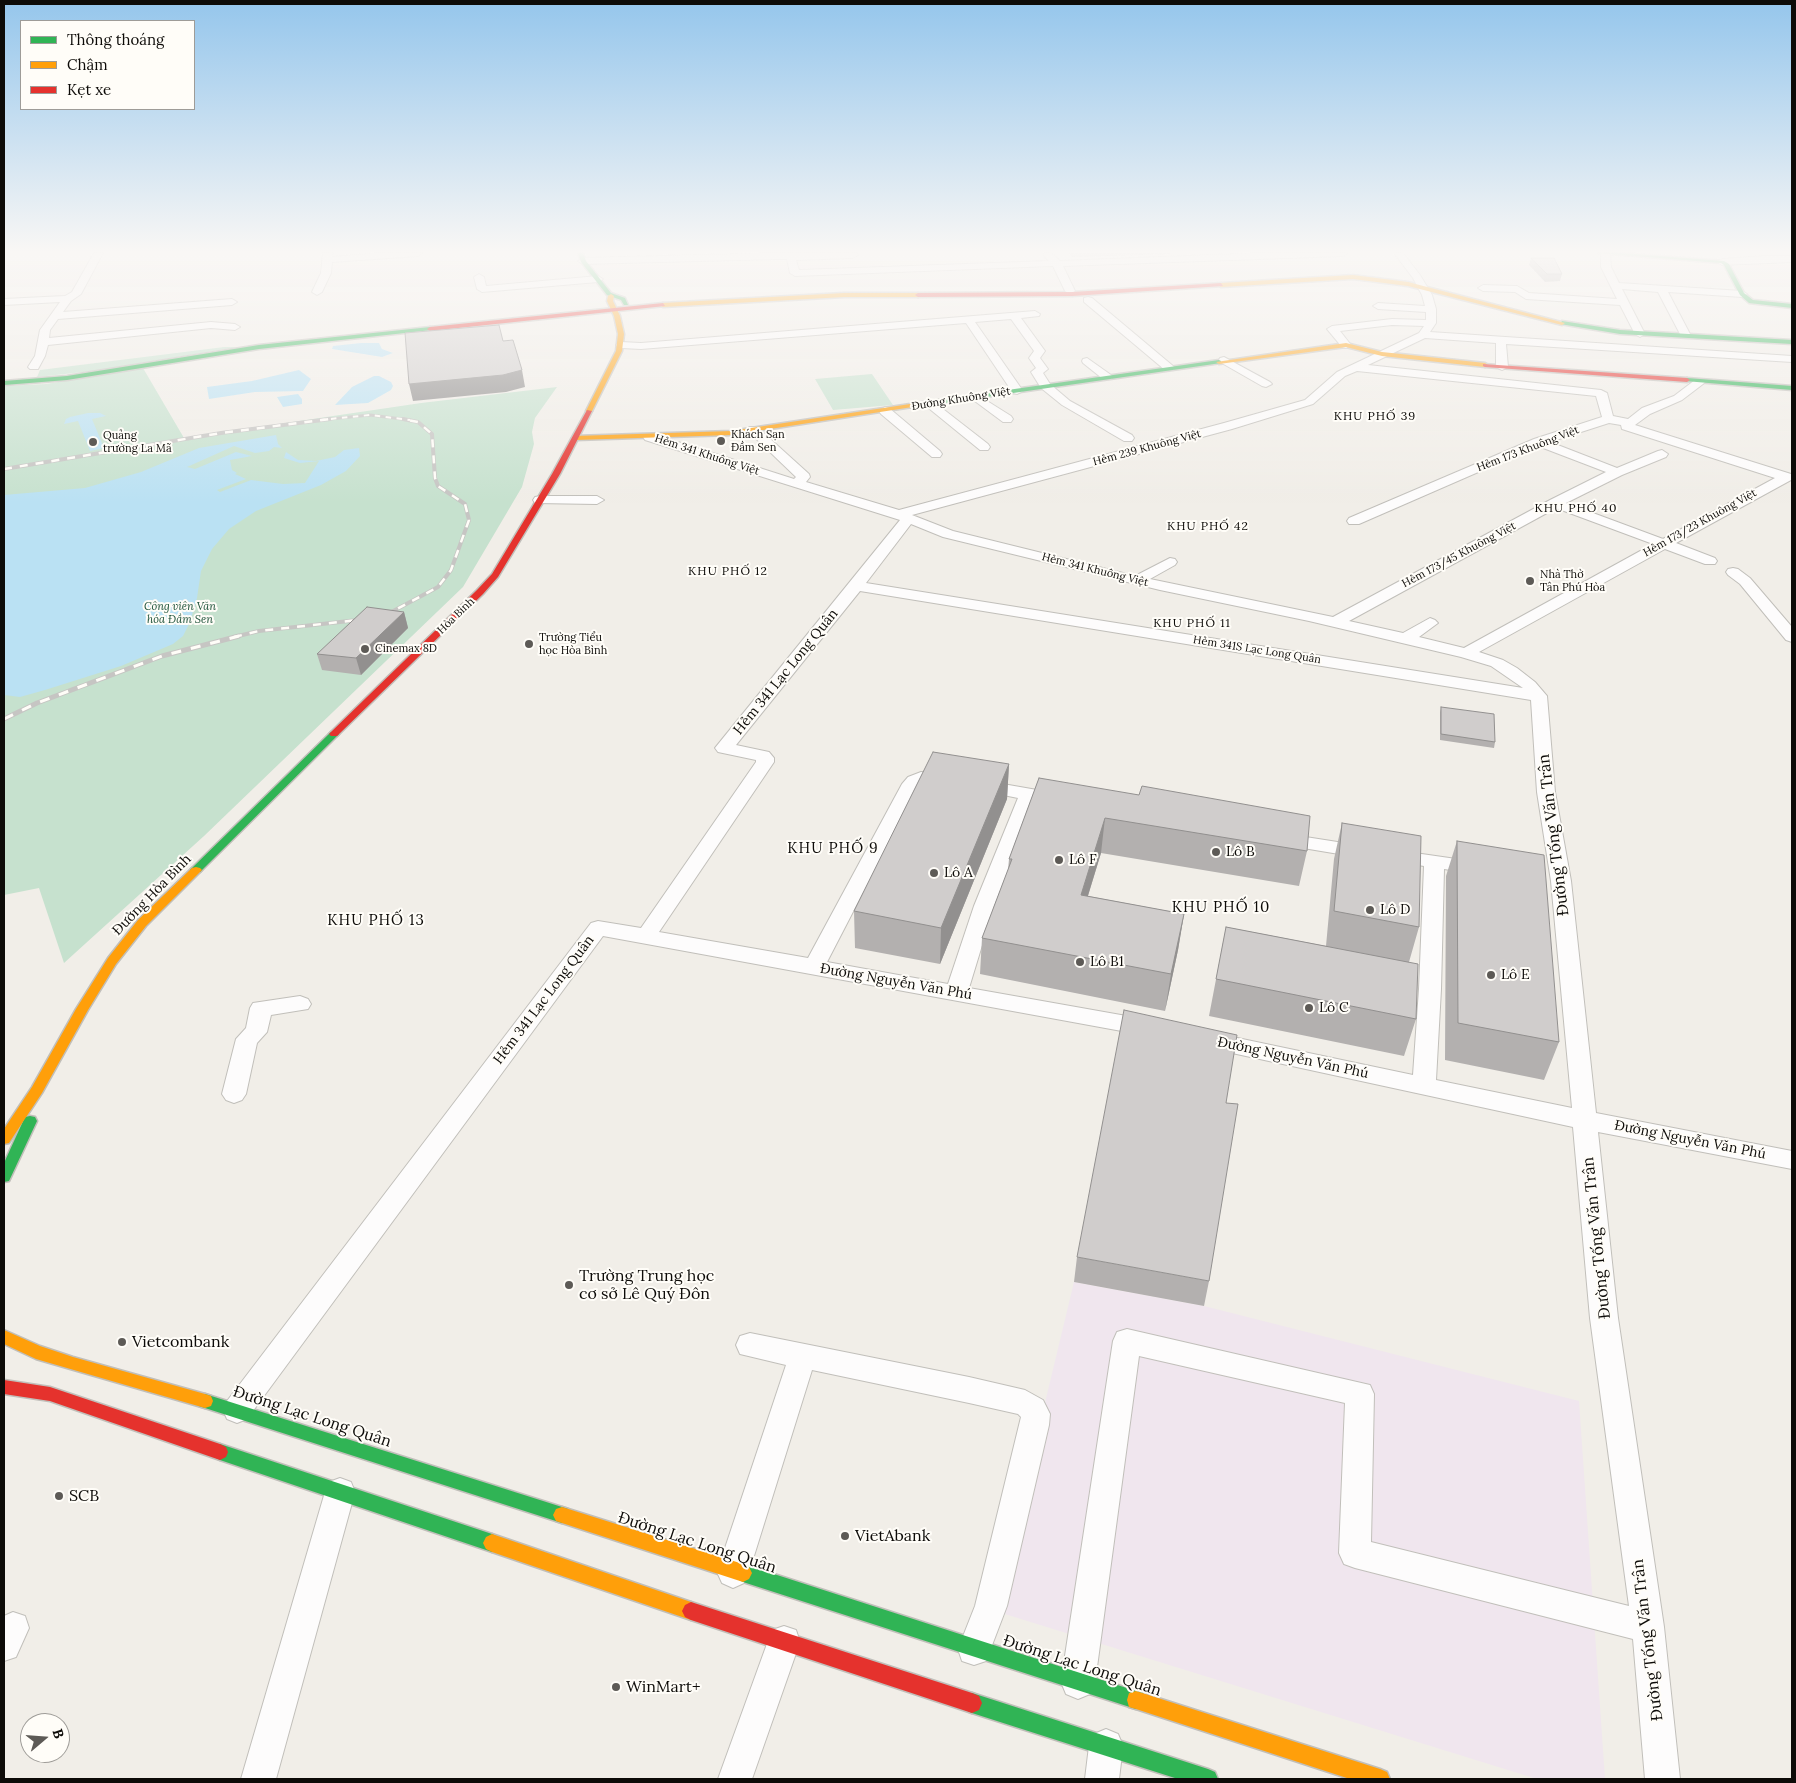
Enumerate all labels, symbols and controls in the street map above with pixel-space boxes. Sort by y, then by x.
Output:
legend [20,20,195,110]
text: Thông thoáng [67,30,164,49]
text: Chậm [67,55,108,74]
text: Kẹt xe [67,80,111,99]
street label: Đường Khuông Việt [911,385,1011,413]
district label: KHU PHỐ 39 [1332,410,1418,424]
street label: Hẻm 173 Khuông Việt [1475,423,1581,475]
street label: Hẻm 239 Khuông Việt [1091,427,1203,469]
place label: Khách Sạn Đầm Sen [731,428,785,454]
place label: Quảng trường La Mã [103,429,172,455]
street label: Hẻm 341 Khuông Việt [653,432,761,478]
marker: Khách Sạn Đầm Sen [715,435,727,447]
marker: Quảng trường La Mã [87,436,99,448]
street label: Hẻm 173/23 Khuông Việt [1641,486,1759,560]
district label: KHU PHỐ 40 [1533,502,1619,516]
street label: Hẻm 173/45 Khuông Việt [1400,519,1518,591]
district label: KHU PHỐ 42 [1166,520,1250,534]
street label: Hẻm 341 Khuông Việt [1040,550,1150,590]
district label: KHU PHỐ 12 [687,565,769,579]
place label: Nhà Thờ Tân Phú Hòa [1540,568,1605,594]
marker: Nhà Thờ Tân Phú Hòa [1524,575,1536,587]
street label: Hòa Bình [435,595,477,637]
park label: Công viên Văn hóa Đầm Sen [144,600,216,626]
street label: Hẻm 341 Lạc Long Quân [730,606,842,738]
district label: KHU PHỐ 11 [1152,617,1232,631]
place label: Trường Tiểu học Hòa Bình [539,631,607,657]
street label: Hẻm 341S Lạc Long Quân [1192,633,1322,667]
marker: Trường Tiểu học Hòa Bình [523,638,535,650]
place label: Cinemax 8D [375,642,437,656]
marker: Cinemax 8D [359,643,371,655]
street label: Đường Tống Văn Trân [1535,753,1573,917]
district label: KHU PHỐ 9 [786,840,880,858]
place label: Lô B [1226,844,1255,860]
marker: Lô B [1210,846,1222,858]
street label: Đường Hòa Bình [109,851,195,939]
place label: Lô F [1069,852,1097,868]
marker: Lô F [1053,854,1065,866]
place label: Lô A [944,865,973,881]
marker: Lô A [928,867,940,879]
district label: KHU PHỐ 10 [1170,899,1272,917]
place label: Lô D [1380,902,1410,918]
marker: Lô D [1364,904,1376,916]
district label: KHU PHỐ 13 [326,912,426,930]
street label: Hẻm 341 Lạc Long Quân [490,932,598,1068]
place label: Lô B1 [1090,954,1124,970]
marker: Lô B1 [1074,956,1086,968]
street label: Đường Nguyễn Văn Phú [819,960,973,1004]
place label: Lô E [1501,967,1530,983]
marker: Lô E [1485,969,1497,981]
place label: Lô C [1319,1000,1349,1016]
marker: Lô C [1303,1002,1315,1014]
street label: Đường Nguyễn Văn Phú [1216,1034,1370,1082]
street label: Đường Nguyễn Văn Phú [1613,1117,1767,1163]
street label: Đường Tống Văn Trân [1579,1156,1615,1320]
place label: Trường Trung học cơ sở Lê Quý Đôn [579,1266,714,1304]
marker: Trường Trung học cơ sở Lê Quý Đôn [563,1279,575,1291]
place label: Vietcombank [132,1332,229,1352]
marker: Vietcombank [116,1336,128,1348]
street label: Đường Lạc Long Quân [230,1382,394,1452]
place label: SCB [69,1486,99,1506]
marker: SCB [53,1490,65,1502]
street label: Đường Lạc Long Quân [615,1508,779,1578]
place label: VietAbank [855,1526,930,1546]
marker: VietAbank [839,1530,851,1542]
street label: Đường Tống Văn Trân [1629,1558,1667,1722]
street label: Đường Lạc Long Quân [1000,1631,1164,1701]
place label: WinMart+ [626,1677,701,1697]
marker: WinMart+ [610,1681,622,1693]
north arrow [20,1713,70,1763]
text: B [48,1726,68,1741]

